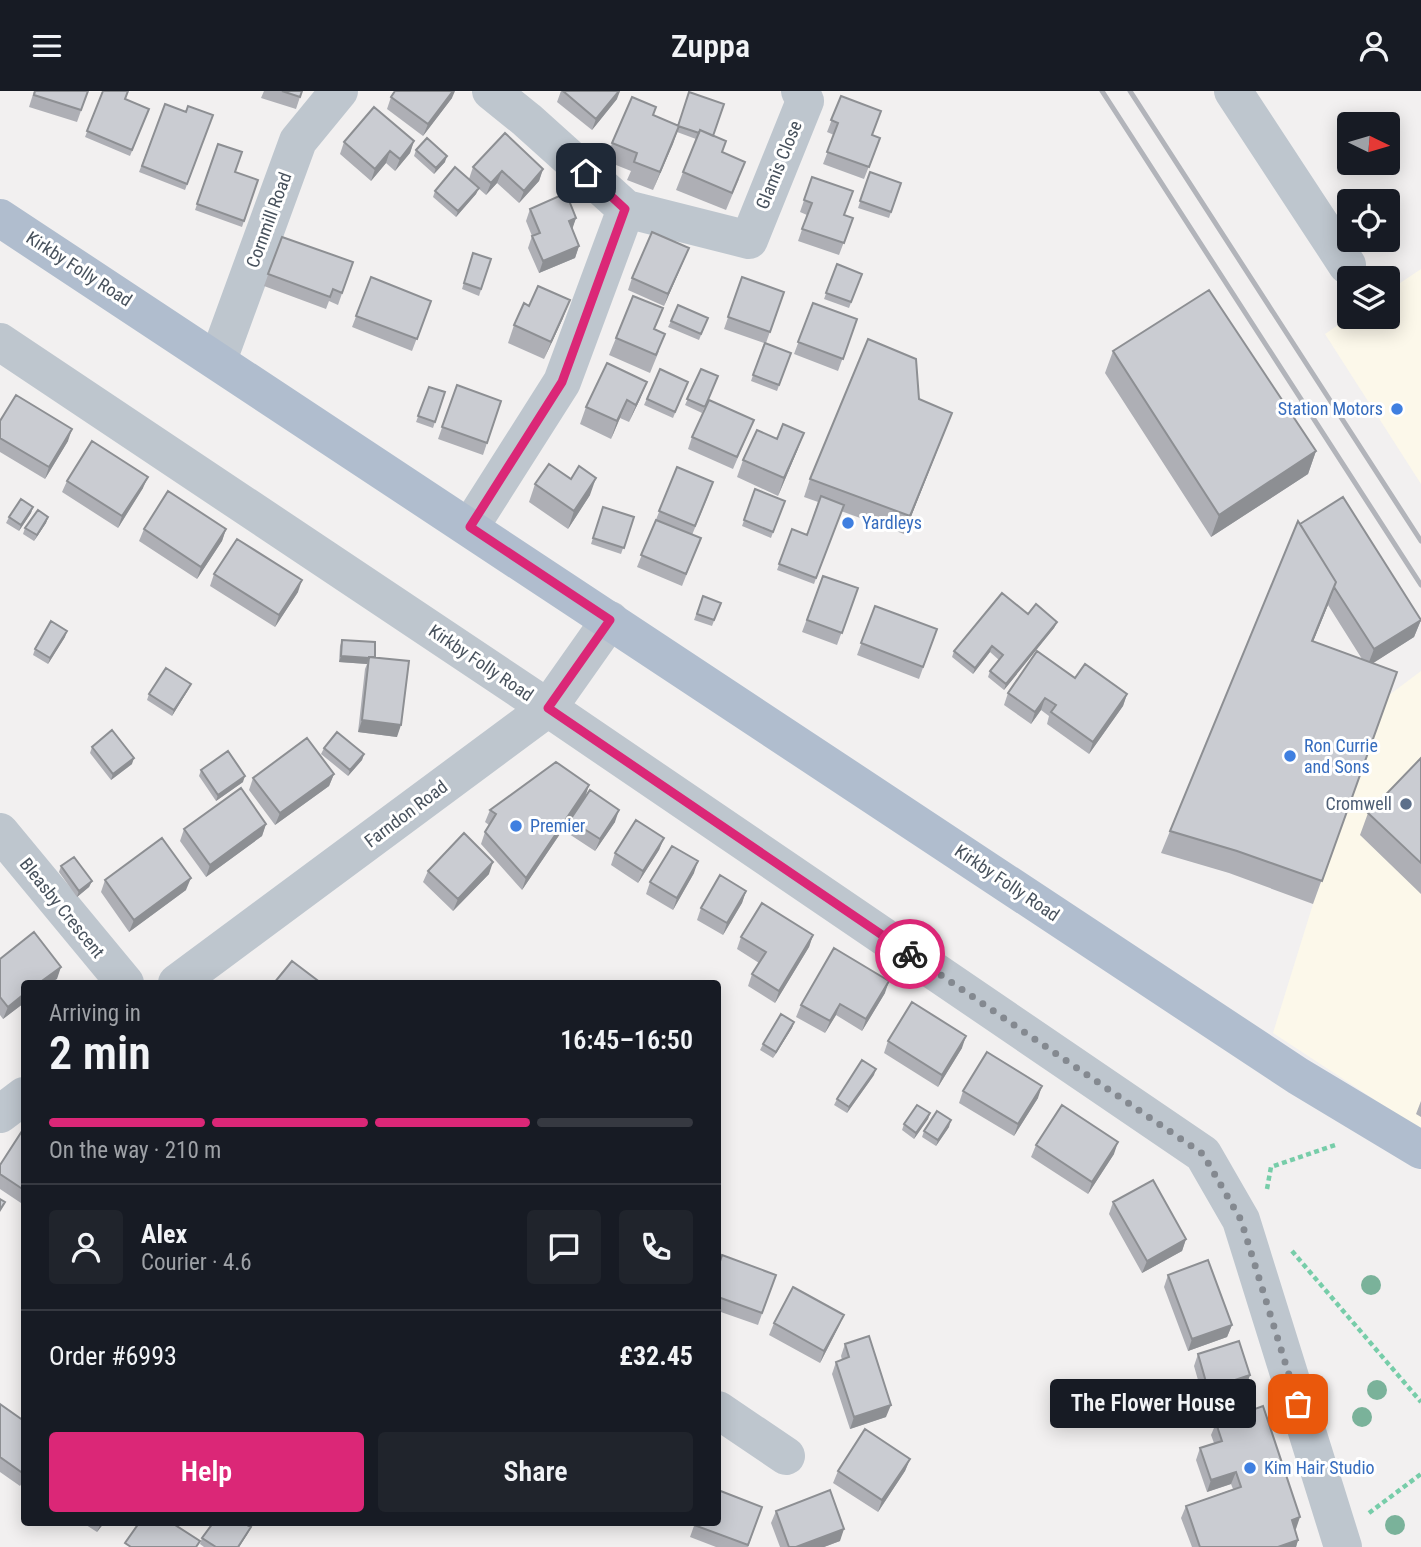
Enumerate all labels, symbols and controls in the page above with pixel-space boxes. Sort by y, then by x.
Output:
icon: menu [28,27,66,65]
text: Zuppa [671,27,750,65]
icon: person [1355,27,1393,65]
north arrow [1337,112,1400,175]
map controls [1337,112,1400,329]
street label: Glamis Close [751,118,806,212]
pin [556,143,616,203]
icon: home [567,154,605,192]
street label: Cornmill Road [242,169,295,270]
button: locate [1337,189,1400,252]
street label: Kirkby Folly Road [23,227,136,310]
button: layers [1337,266,1400,329]
place label: Station Motors [1278,398,1383,419]
marker: Station Motors [1389,401,1405,417]
place label: Yardleys [862,512,922,533]
marker: Yardleys [840,515,856,531]
street label: Kirkby Folly Road [425,620,538,705]
place label: Ron Currie and Sons [1304,735,1378,777]
marker: Ron Currie and Sons [1282,748,1298,764]
street label: Farndon Road [360,776,451,852]
place label: Cromwell [1326,793,1392,814]
marker: Cromwell [1398,796,1414,812]
place label: Premier [530,815,586,836]
marker: Premier [508,818,524,834]
street label: Kirkby Folly Road [951,840,1064,925]
street label: Bleasby Crescent [16,853,109,962]
courier [875,919,945,989]
icon: bike [891,935,929,973]
text: Arriving in [49,1000,141,1027]
text: 16:45–16:50 [560,1025,693,1055]
text: 2 min [49,1026,151,1080]
text: On the way · 210 m [49,1137,221,1164]
button: person [49,1210,123,1284]
button: chat [527,1210,601,1284]
button: phone [619,1210,693,1284]
text: Alex [141,1219,187,1249]
text: Courier · 4.6 [141,1249,252,1276]
text: Order #6993 [49,1341,177,1371]
text: £32.45 [619,1341,693,1371]
pin [1268,1374,1328,1434]
callout: The Flower House [1050,1379,1256,1429]
icon: bag [1279,1385,1317,1423]
text: The Flower House [1071,1390,1235,1417]
button: Help [49,1432,364,1512]
button: Share [378,1432,693,1512]
place label: Kim Hair Studio [1264,1457,1375,1478]
marker: Kim Hair Studio [1242,1460,1258,1476]

